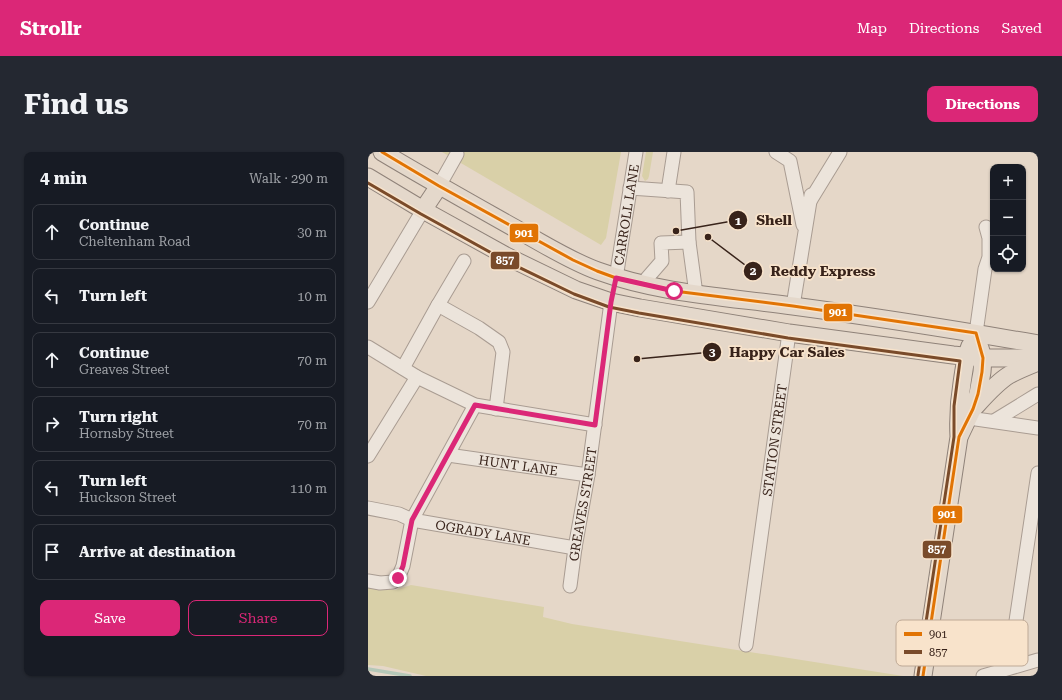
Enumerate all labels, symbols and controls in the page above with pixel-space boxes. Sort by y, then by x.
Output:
text: Strollr [20,17,82,40]
text: Map [857,20,887,36]
text: Directions [909,20,979,36]
text: Saved [1001,20,1042,36]
button: Directions [927,86,1038,122]
text: Find us [24,88,128,121]
street label: CARROLL LANE [611,163,641,266]
map controls [990,164,1026,272]
button: + [990,164,1026,200]
text: 4 min [40,168,87,188]
text: Walk · 290 m [249,171,328,186]
button: − [990,200,1026,236]
callout: Shell [728,207,799,233]
text: Shell [756,212,792,228]
text: 1 [735,214,742,228]
text: Continue [79,216,149,234]
icon: ahead [41,221,63,243]
line badge: 901 [509,223,539,243]
text: 30 m [297,225,327,240]
text: 901 [515,227,533,240]
text: Cheltenham Road [79,234,190,249]
button: locate [990,236,1026,272]
line badge: 857 [490,251,520,270]
text: 857 [496,254,514,267]
callout: Reddy Express [743,258,884,284]
text: Reddy Express [771,263,875,279]
text: 2 [750,264,757,278]
route start [665,282,683,300]
icon: left [41,285,63,307]
text: Turn left [79,287,147,305]
text: 10 m [297,289,327,304]
line badge: 901 [823,303,853,322]
text: 901 [829,306,847,319]
callout: Happy Car Sales [702,339,853,365]
text: Continue [79,344,149,362]
text: Happy Car Sales [729,344,845,360]
text: 3 [709,345,716,359]
icon: ahead [41,349,63,371]
text: 70 m [297,353,327,368]
text: Greaves Street [79,362,169,377]
street label: STATION STREET [759,382,789,497]
text: Turn right [79,408,158,426]
icon: right [41,413,63,435]
text: 70 m [297,417,327,432]
text: Hornsby Street [79,426,174,441]
street label: GREAVES STREET [566,446,599,562]
street label: HUNT LANE [478,452,559,478]
text: Turn left [79,472,147,490]
icon: left [41,477,63,499]
text: 110 m [290,481,327,496]
text: Huckson Street [79,490,176,505]
line badge: 901 [932,505,963,524]
text: 901 [938,508,956,521]
street label: OGRADY LANE [434,517,532,548]
line badge: 857 [922,540,952,559]
icon: arrive [41,541,63,563]
text: Arrive at destination [79,543,235,561]
text: 857 [928,543,946,556]
route end [389,569,407,587]
button: Save [40,600,180,636]
button: Share [188,600,328,636]
legend [896,620,1028,666]
text: 901 [929,628,947,641]
text: 857 [929,646,947,659]

